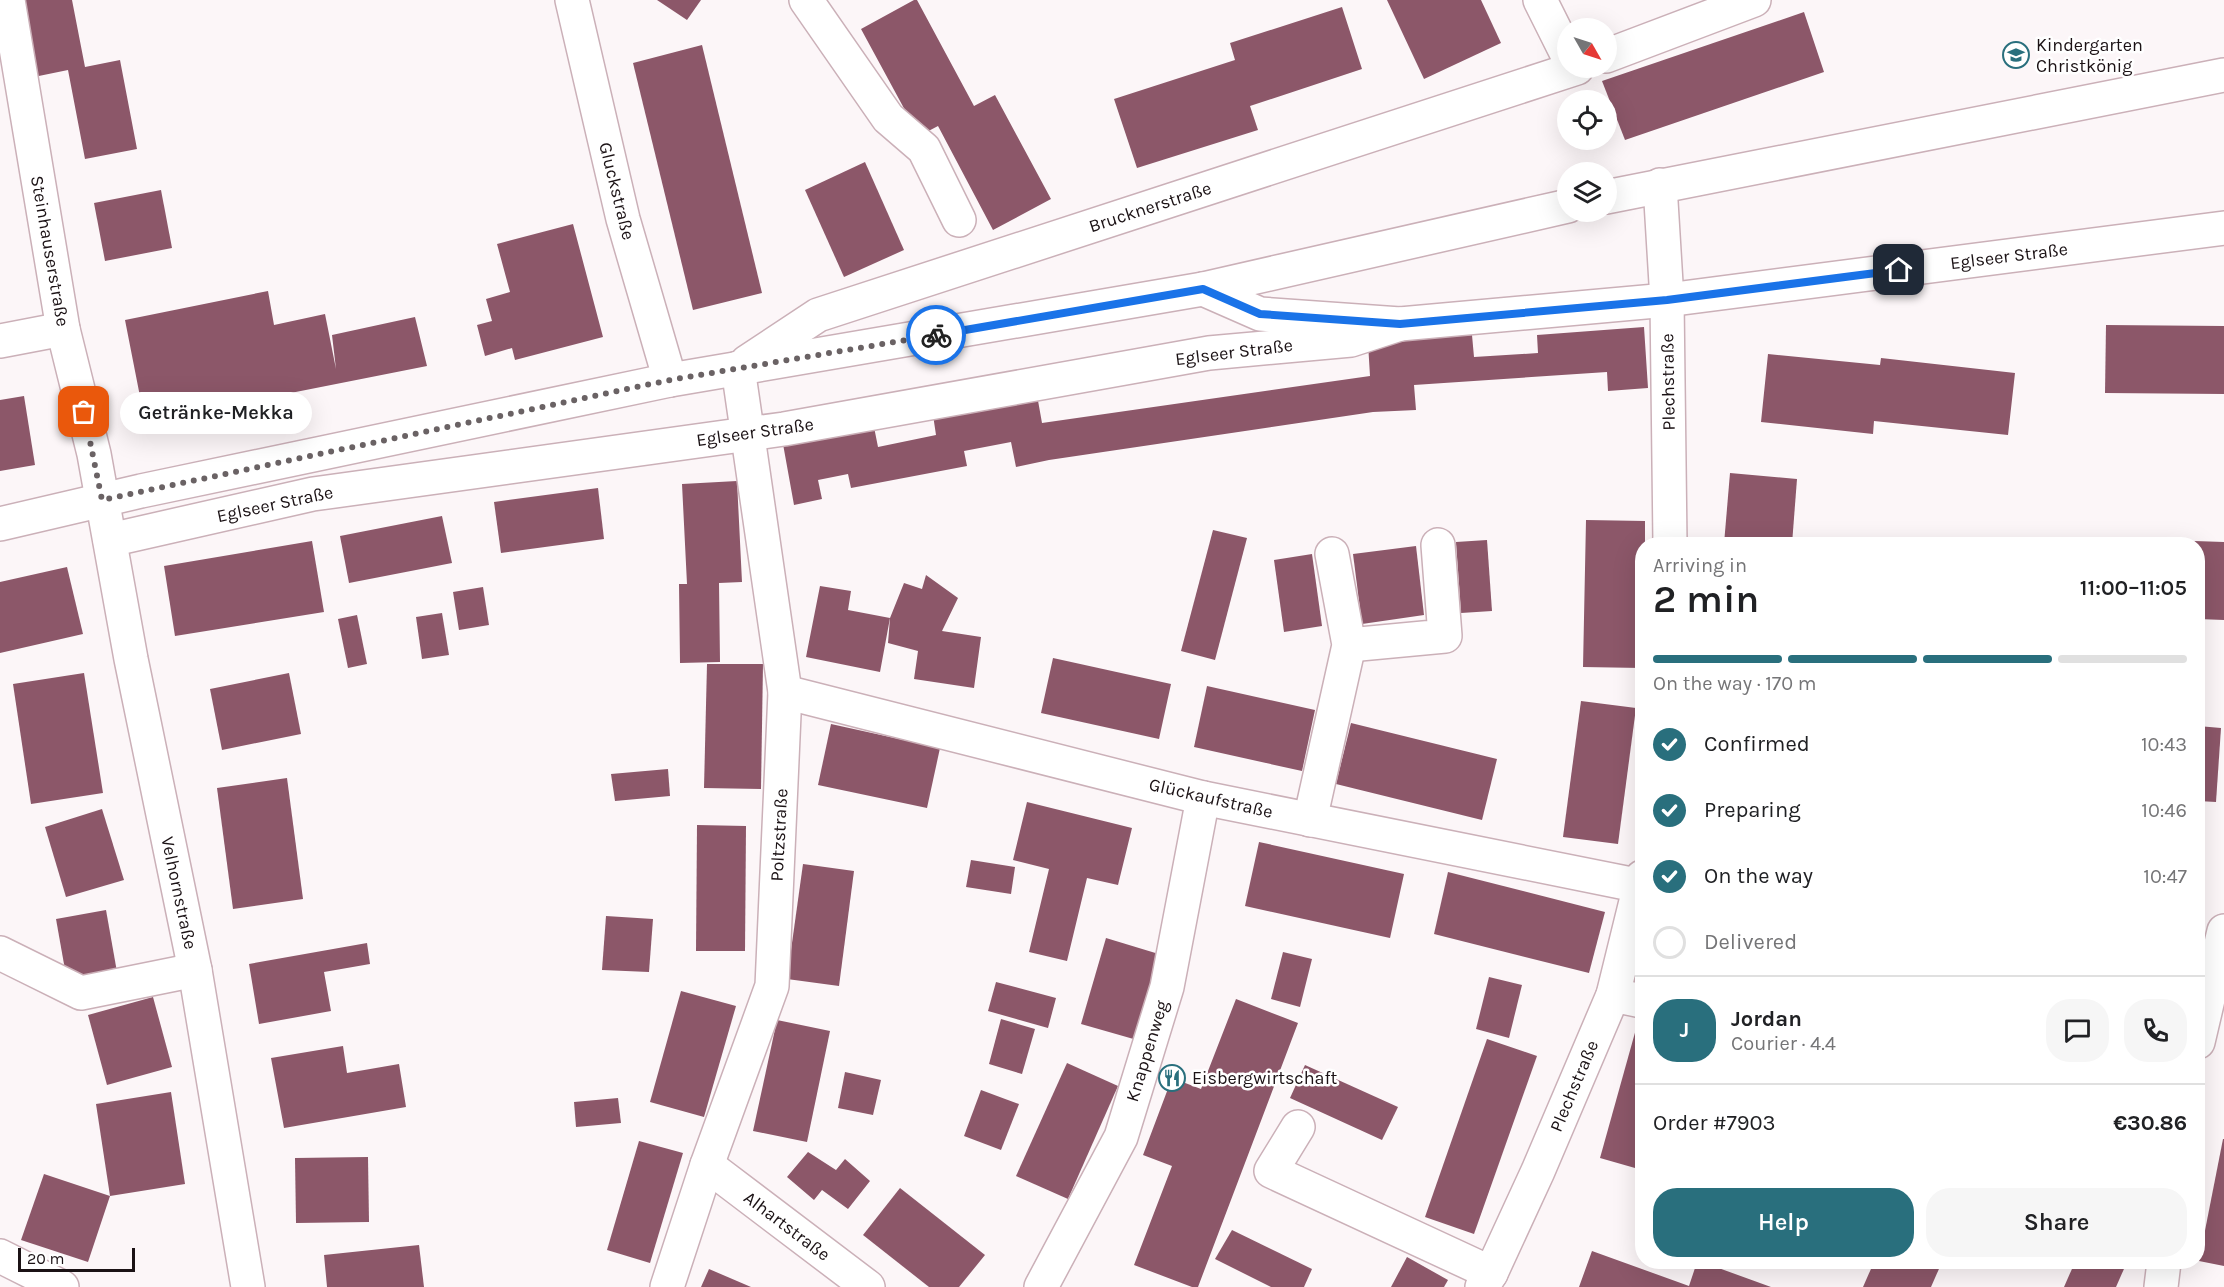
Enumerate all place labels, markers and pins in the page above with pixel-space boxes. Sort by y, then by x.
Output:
place label: Kindergarten Christkönig [2036,34,2143,77]
school or university icon: Kindergarten Christkönig [2001,40,2031,70]
pin [1873,244,1924,295]
pin [58,386,109,437]
callout: Getränke-Mekka [120,391,312,433]
restaurant icon: Eisbergwirtschaft [1157,1063,1187,1093]
place label: Eisbergwirtschaft [1192,1067,1338,1089]

